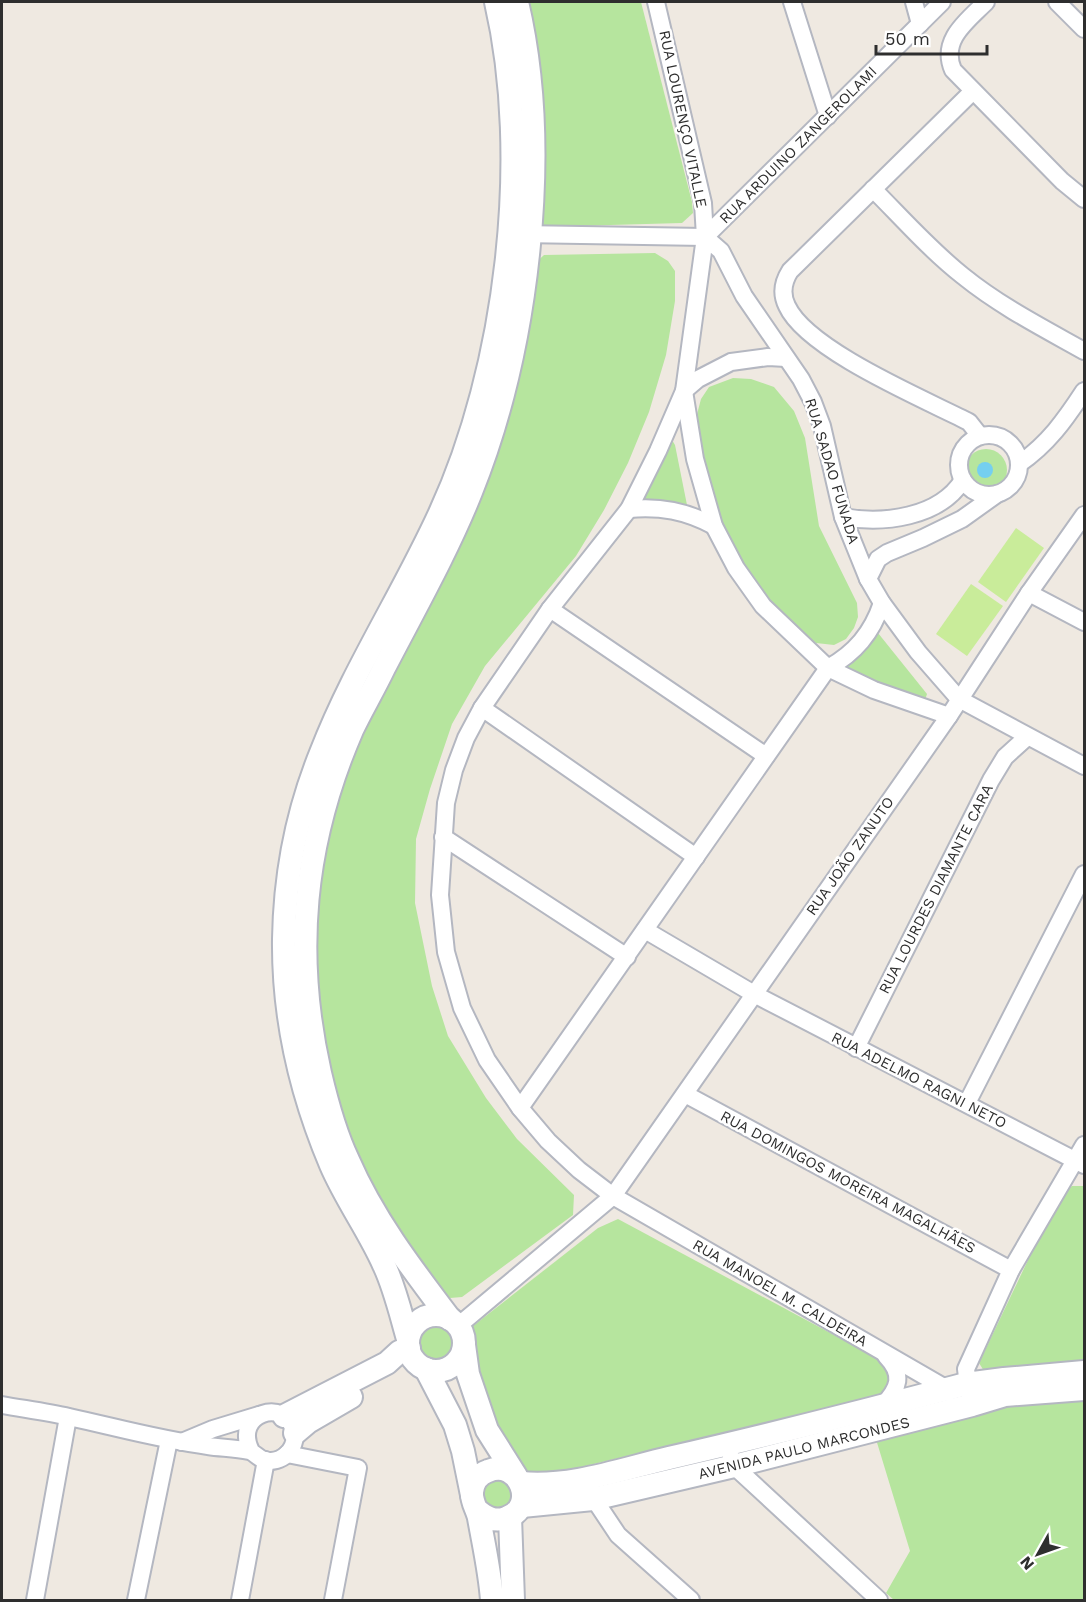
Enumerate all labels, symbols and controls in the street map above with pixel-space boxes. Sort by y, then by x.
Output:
scale bar [876,18,987,56]
text: 50 m [885,28,930,49]
street label: RUA LOURENÇO VITALLE [655,29,711,209]
street label: RUA ARDUINO ZANGEROLAMI [716,63,880,227]
street label: RUA SADAO FUNADA [801,396,863,546]
street label: RUA LOURDES DIAMANTE CARA [875,781,997,997]
street label: RUA JOÃO ZANUTO [802,793,898,919]
street label: RUA ADELMO RAGNI NETO [829,1028,1009,1132]
street label: RUA DOMINGOS MOREIRA MAGALHÃES [717,1107,979,1257]
street label: RUA MANOEL M. CALDEIRA [689,1236,871,1350]
street label: AVENIDA PAULO MARCONDES [696,1413,912,1483]
north arrow [1008,1524,1068,1584]
text: N [1016,1553,1038,1574]

